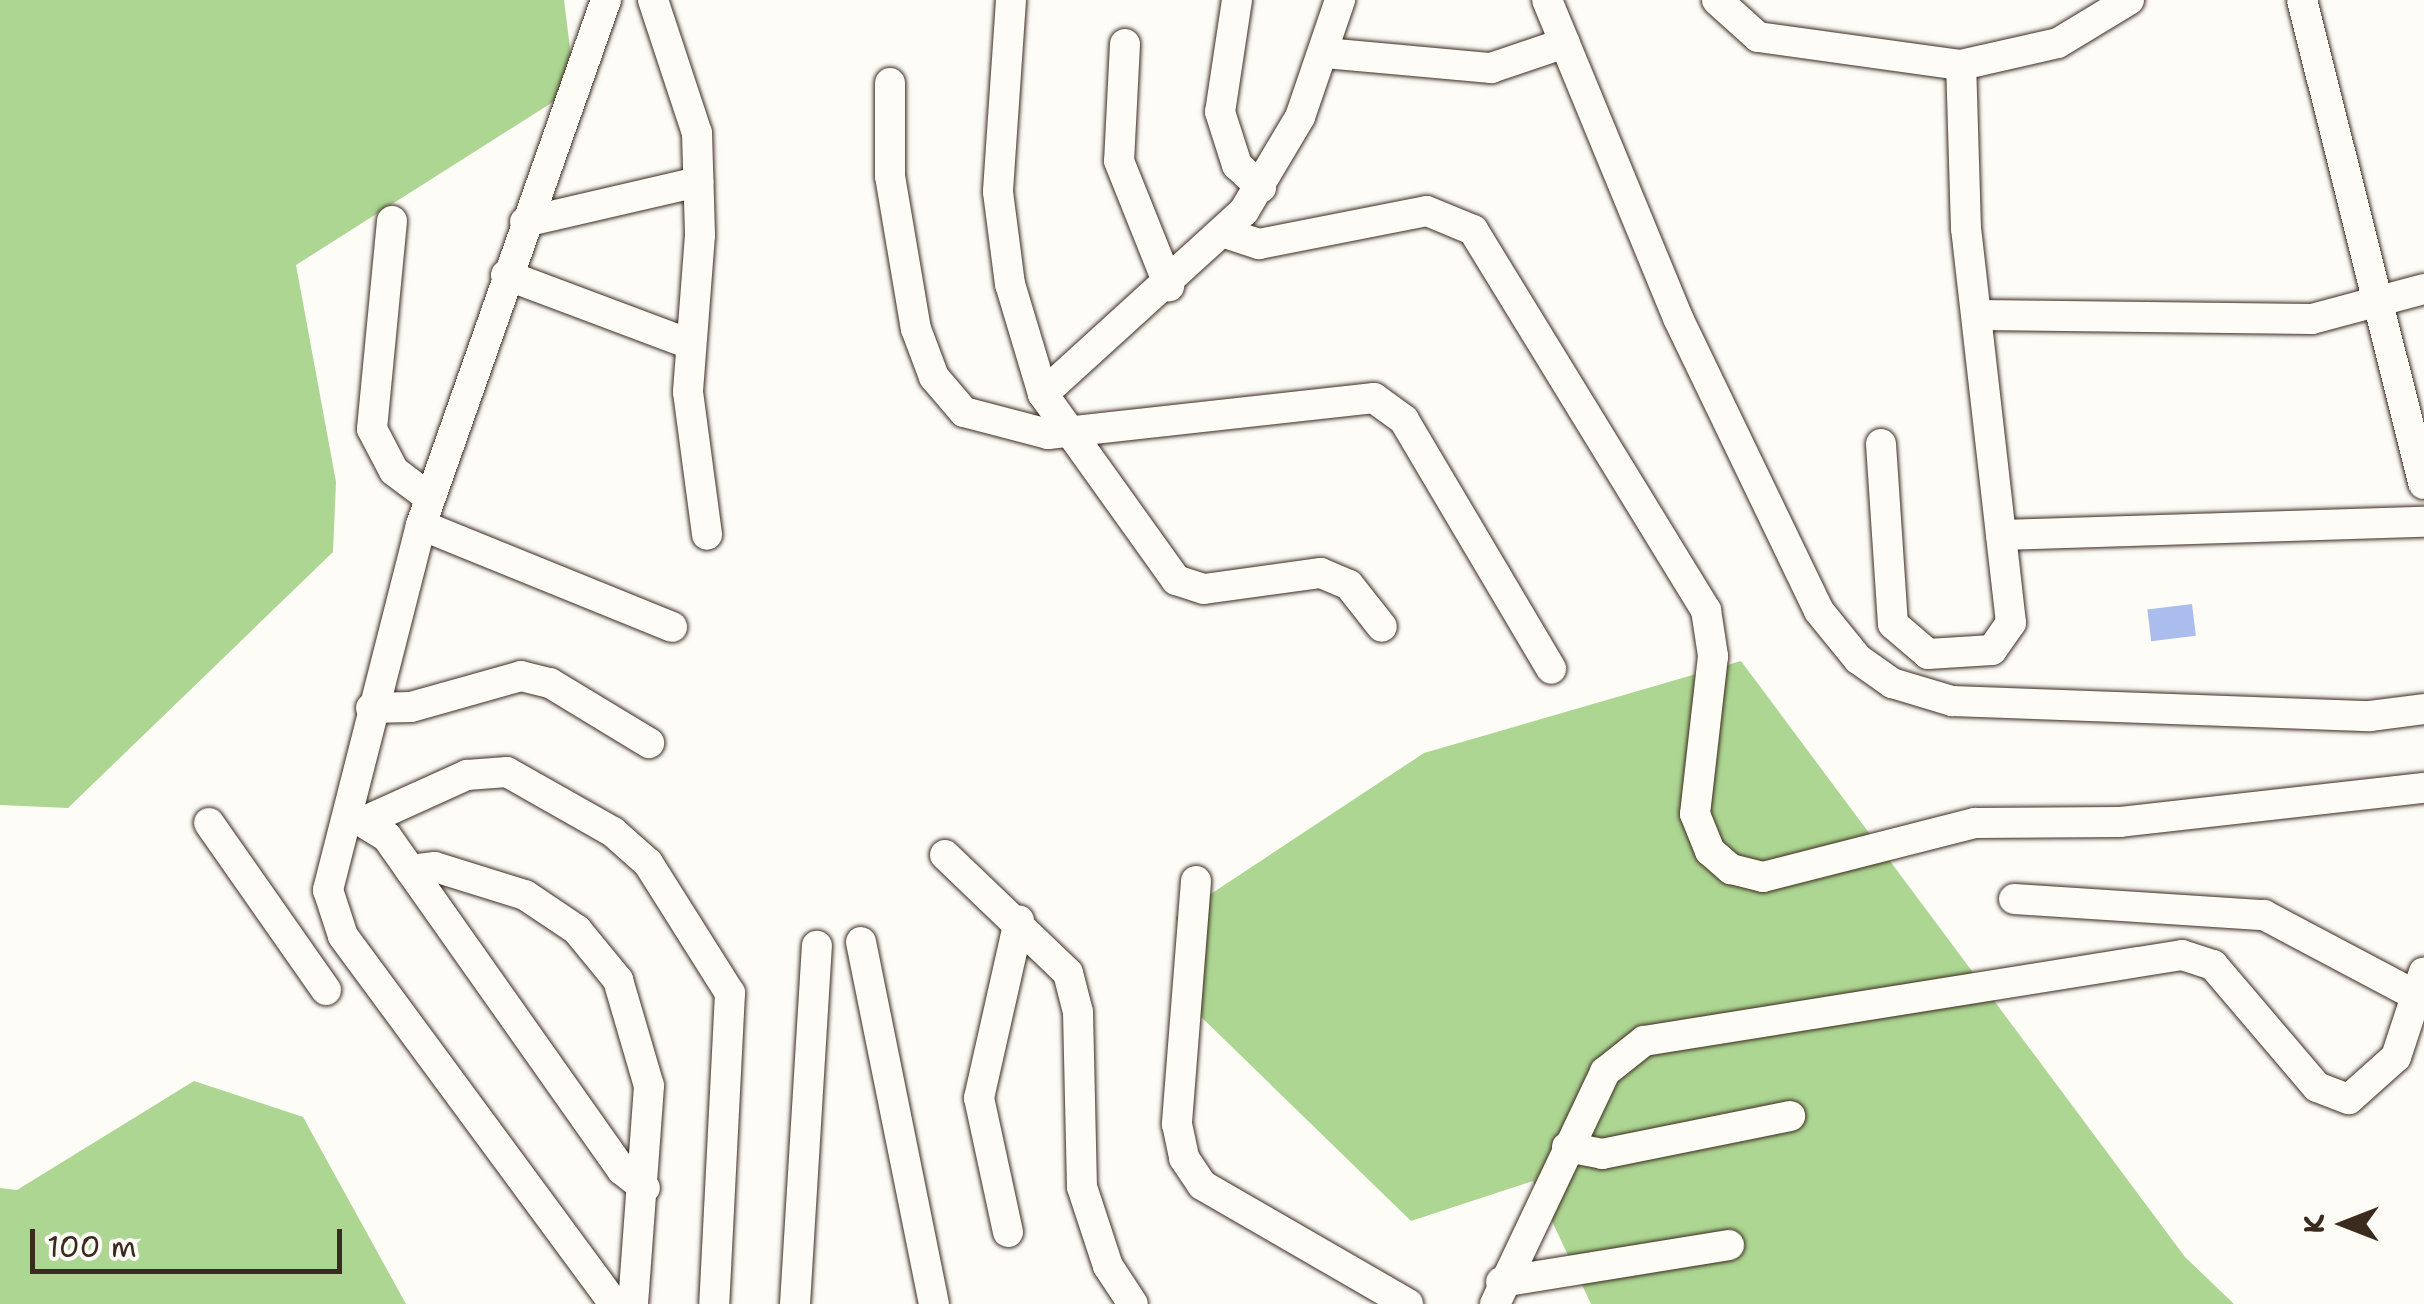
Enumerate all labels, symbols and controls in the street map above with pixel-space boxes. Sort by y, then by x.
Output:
north arrow [2294,1174,2394,1274]
scale bar [35,1209,348,1271]
text: K [2295,1214,2333,1234]
text: 100 m [47,1226,137,1267]

